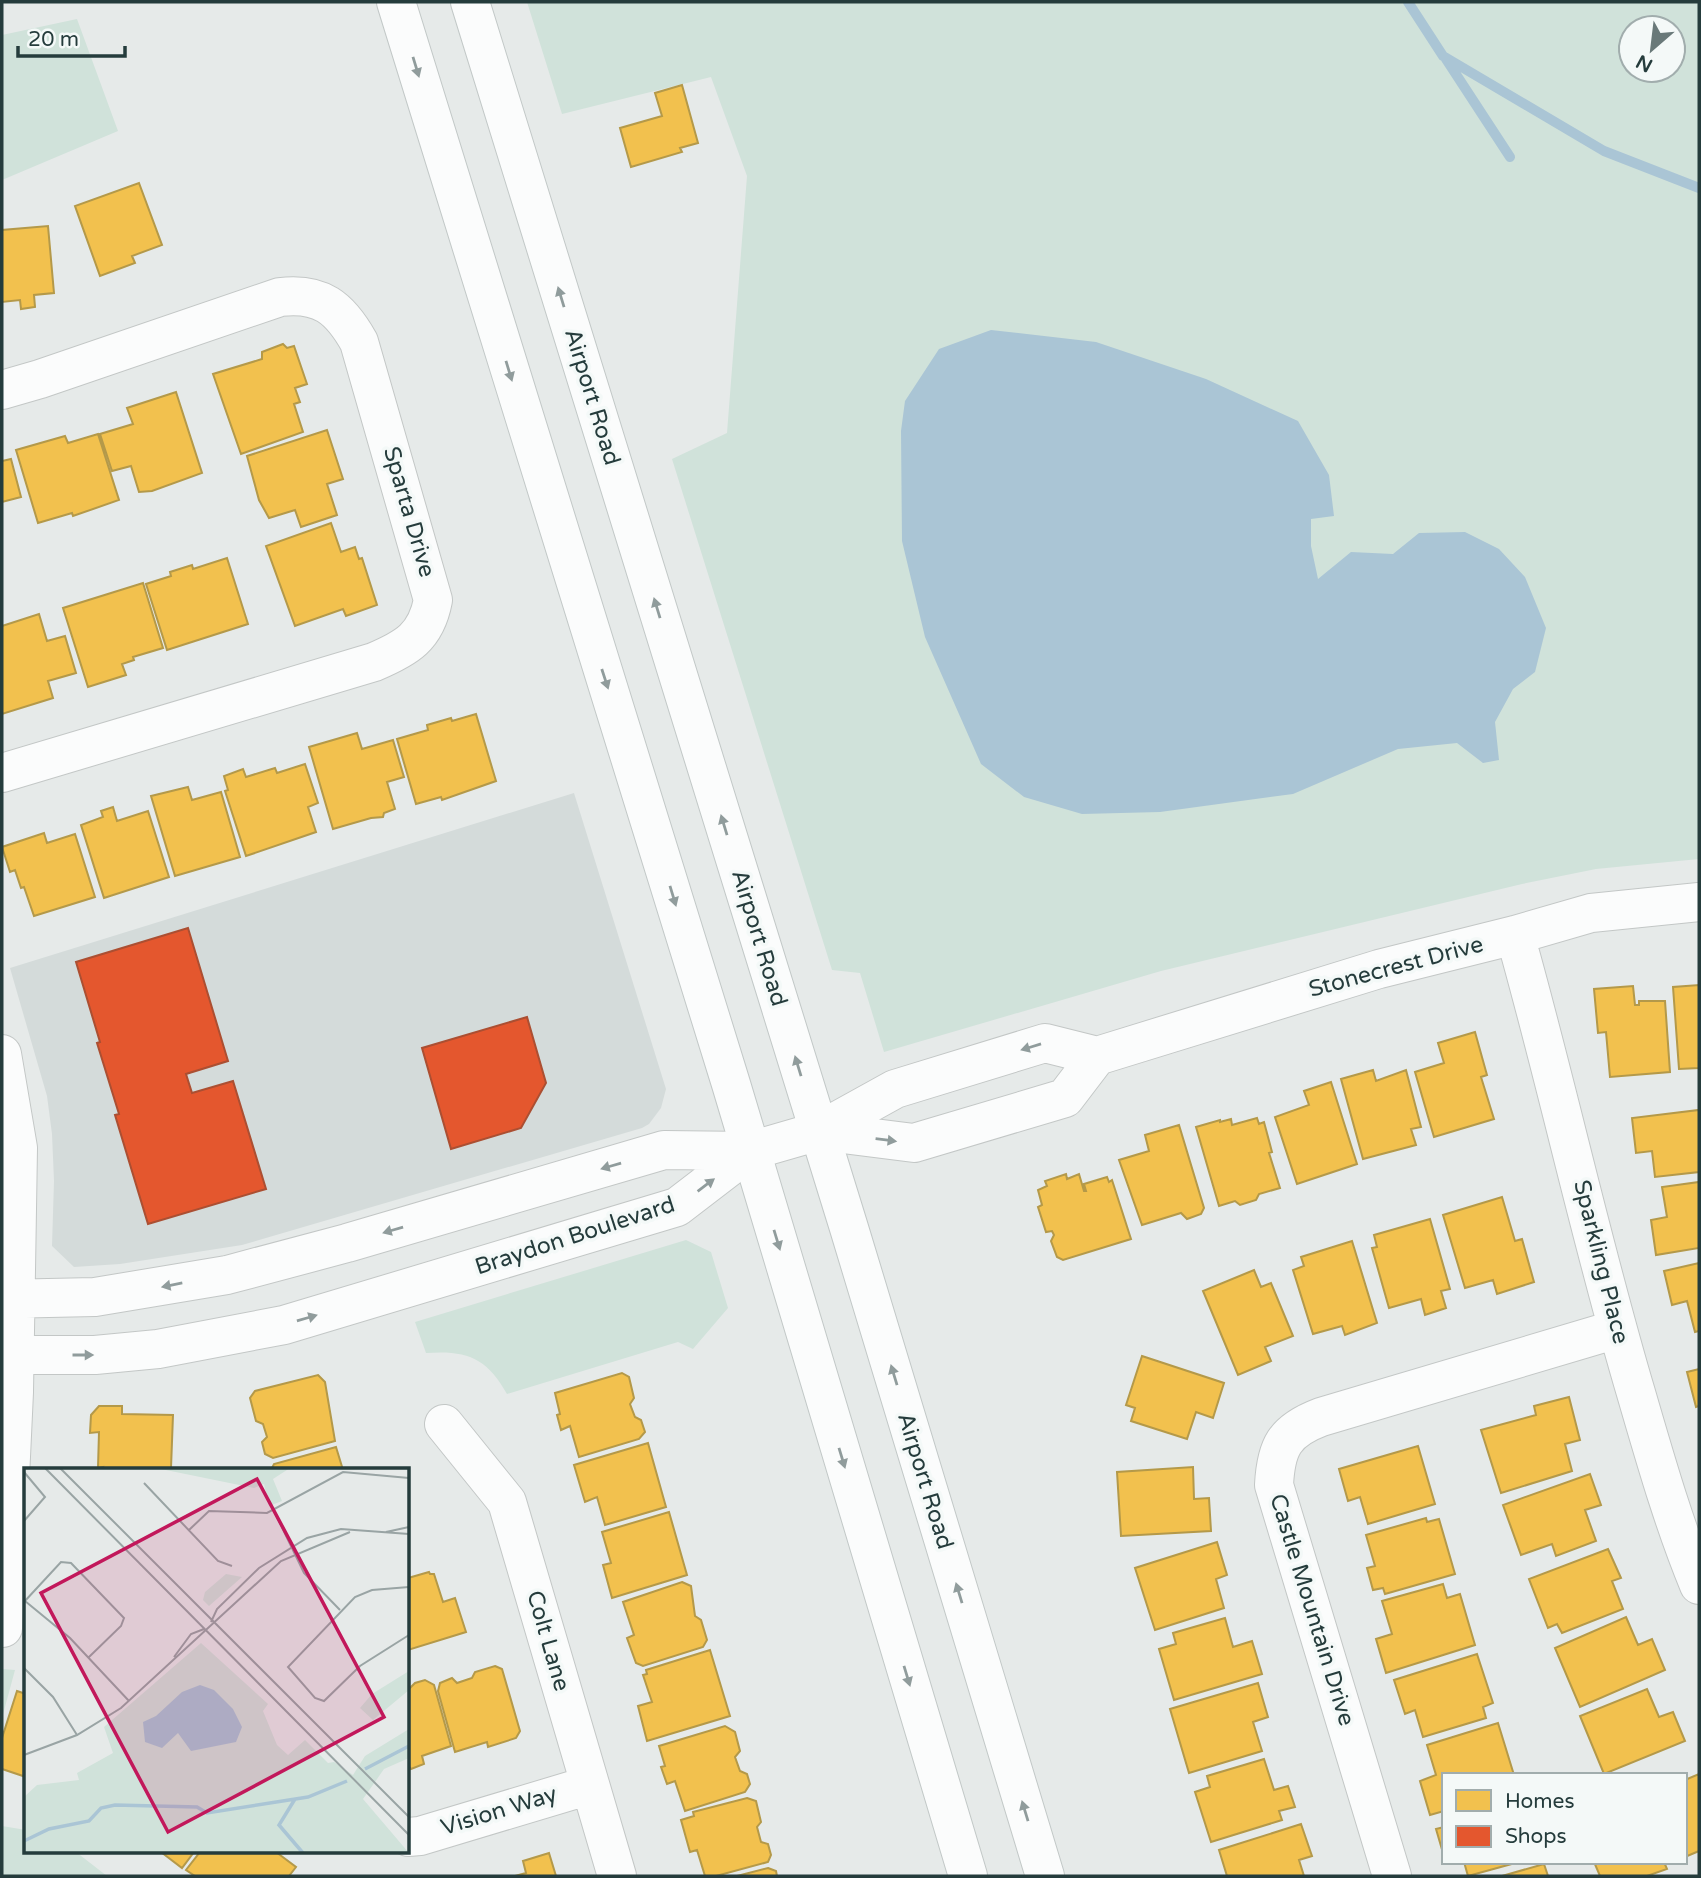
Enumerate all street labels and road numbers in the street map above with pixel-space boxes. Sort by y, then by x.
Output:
street label: Airport Road [558,325,626,469]
street label: Sparta Drive [377,443,441,581]
street label: Airport Road [725,866,793,1010]
street label: Stonecrest Drive [1306,930,1486,1004]
street label: Sparkling Place [1567,1177,1635,1347]
street label: Braydon Boulevard [472,1190,678,1282]
street label: Airport Road [891,1409,959,1553]
street label: Castle Mountain Drive [1263,1491,1361,1729]
street label: Colt Lane [520,1587,576,1695]
street label: Vision Way [438,1780,560,1842]

